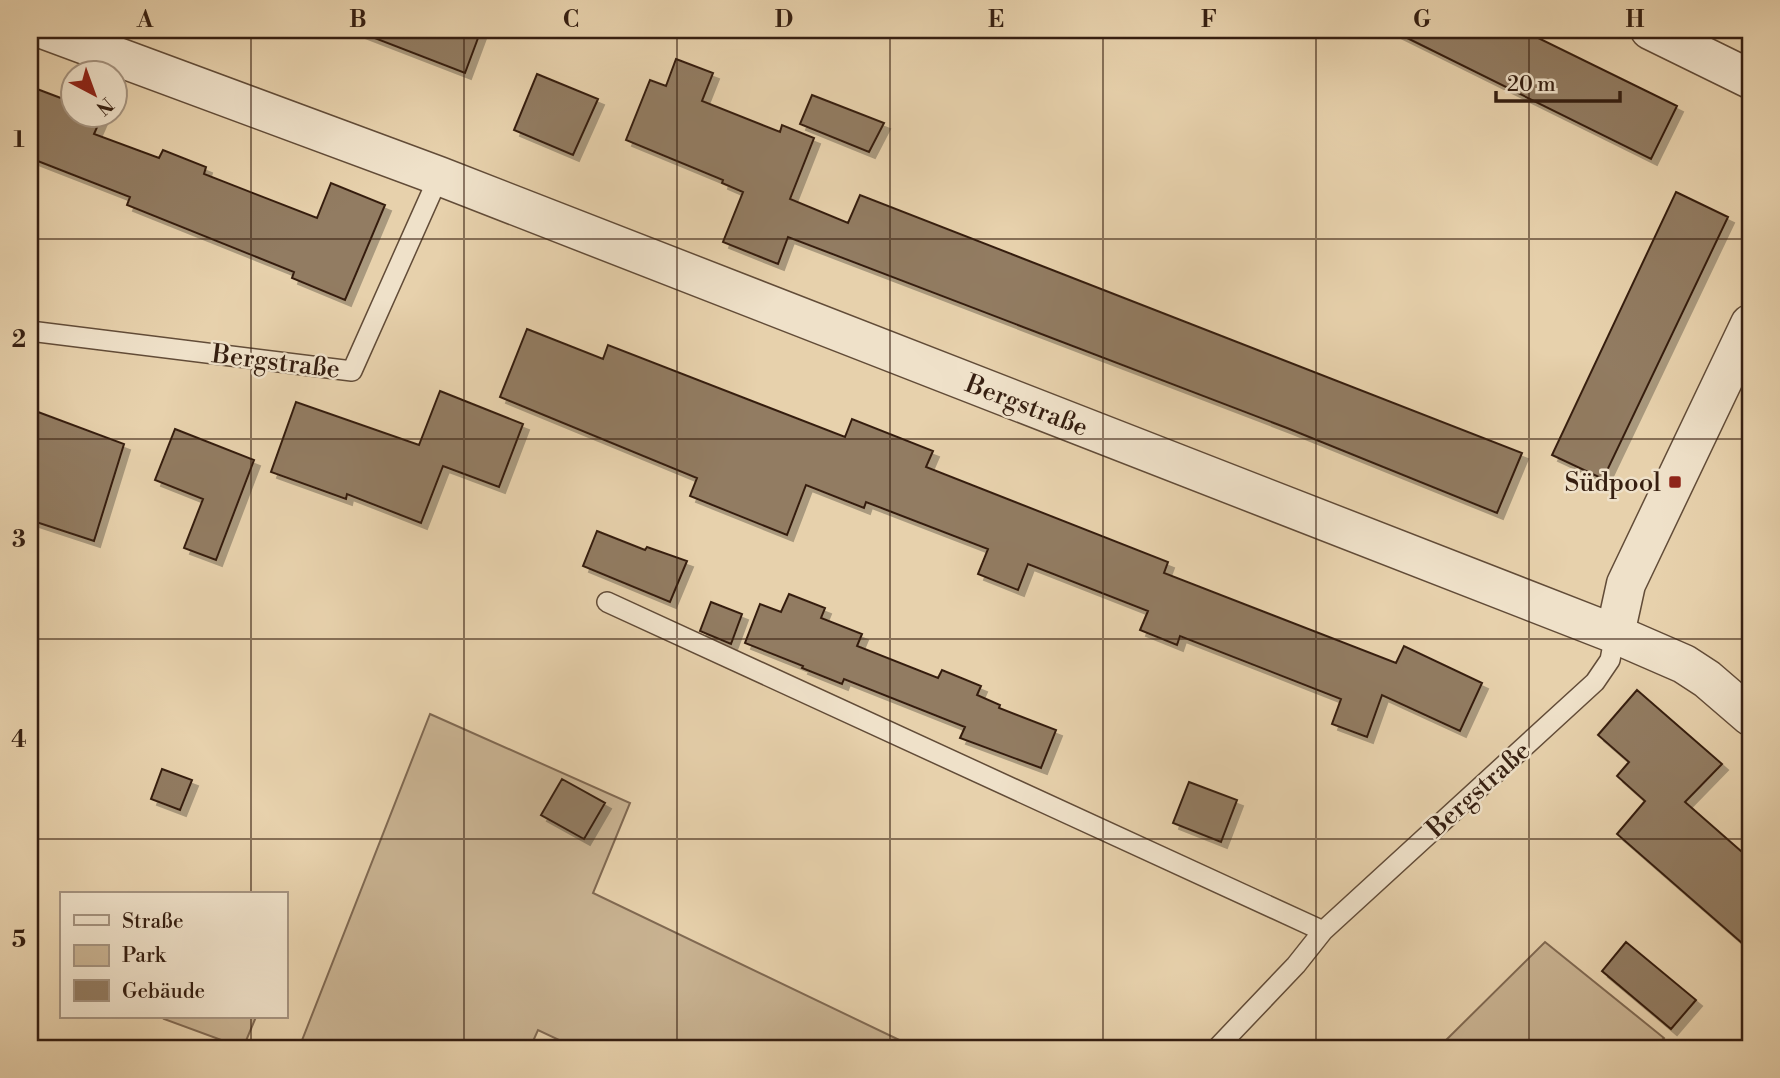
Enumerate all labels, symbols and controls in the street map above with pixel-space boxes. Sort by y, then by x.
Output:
text: A [136,6,154,34]
text: B [349,6,367,34]
text: C [563,6,579,34]
text: D [775,6,793,34]
text: E [988,6,1004,34]
text: F [1201,6,1217,34]
text: G [1413,6,1431,34]
text: H [1626,6,1645,34]
north arrow [60,60,130,130]
scale bar [1496,60,1621,104]
text: 20 m [1507,72,1556,98]
text: N [91,92,118,120]
text: 1 [13,126,25,154]
text: 2 [12,326,26,354]
street label: Bergstraße [209,338,342,386]
street label: Bergstraße [960,368,1092,444]
place label: Südpool [1565,467,1661,499]
marker: Südpool [1667,474,1683,490]
text: 3 [12,526,26,554]
text: 4 [11,726,27,754]
street label: Bergstraße [1419,735,1537,845]
legend [60,892,287,1018]
text: Straße [122,909,184,935]
text: 5 [12,926,26,954]
text: Park [122,943,167,969]
text: Gebäude [122,979,205,1005]

